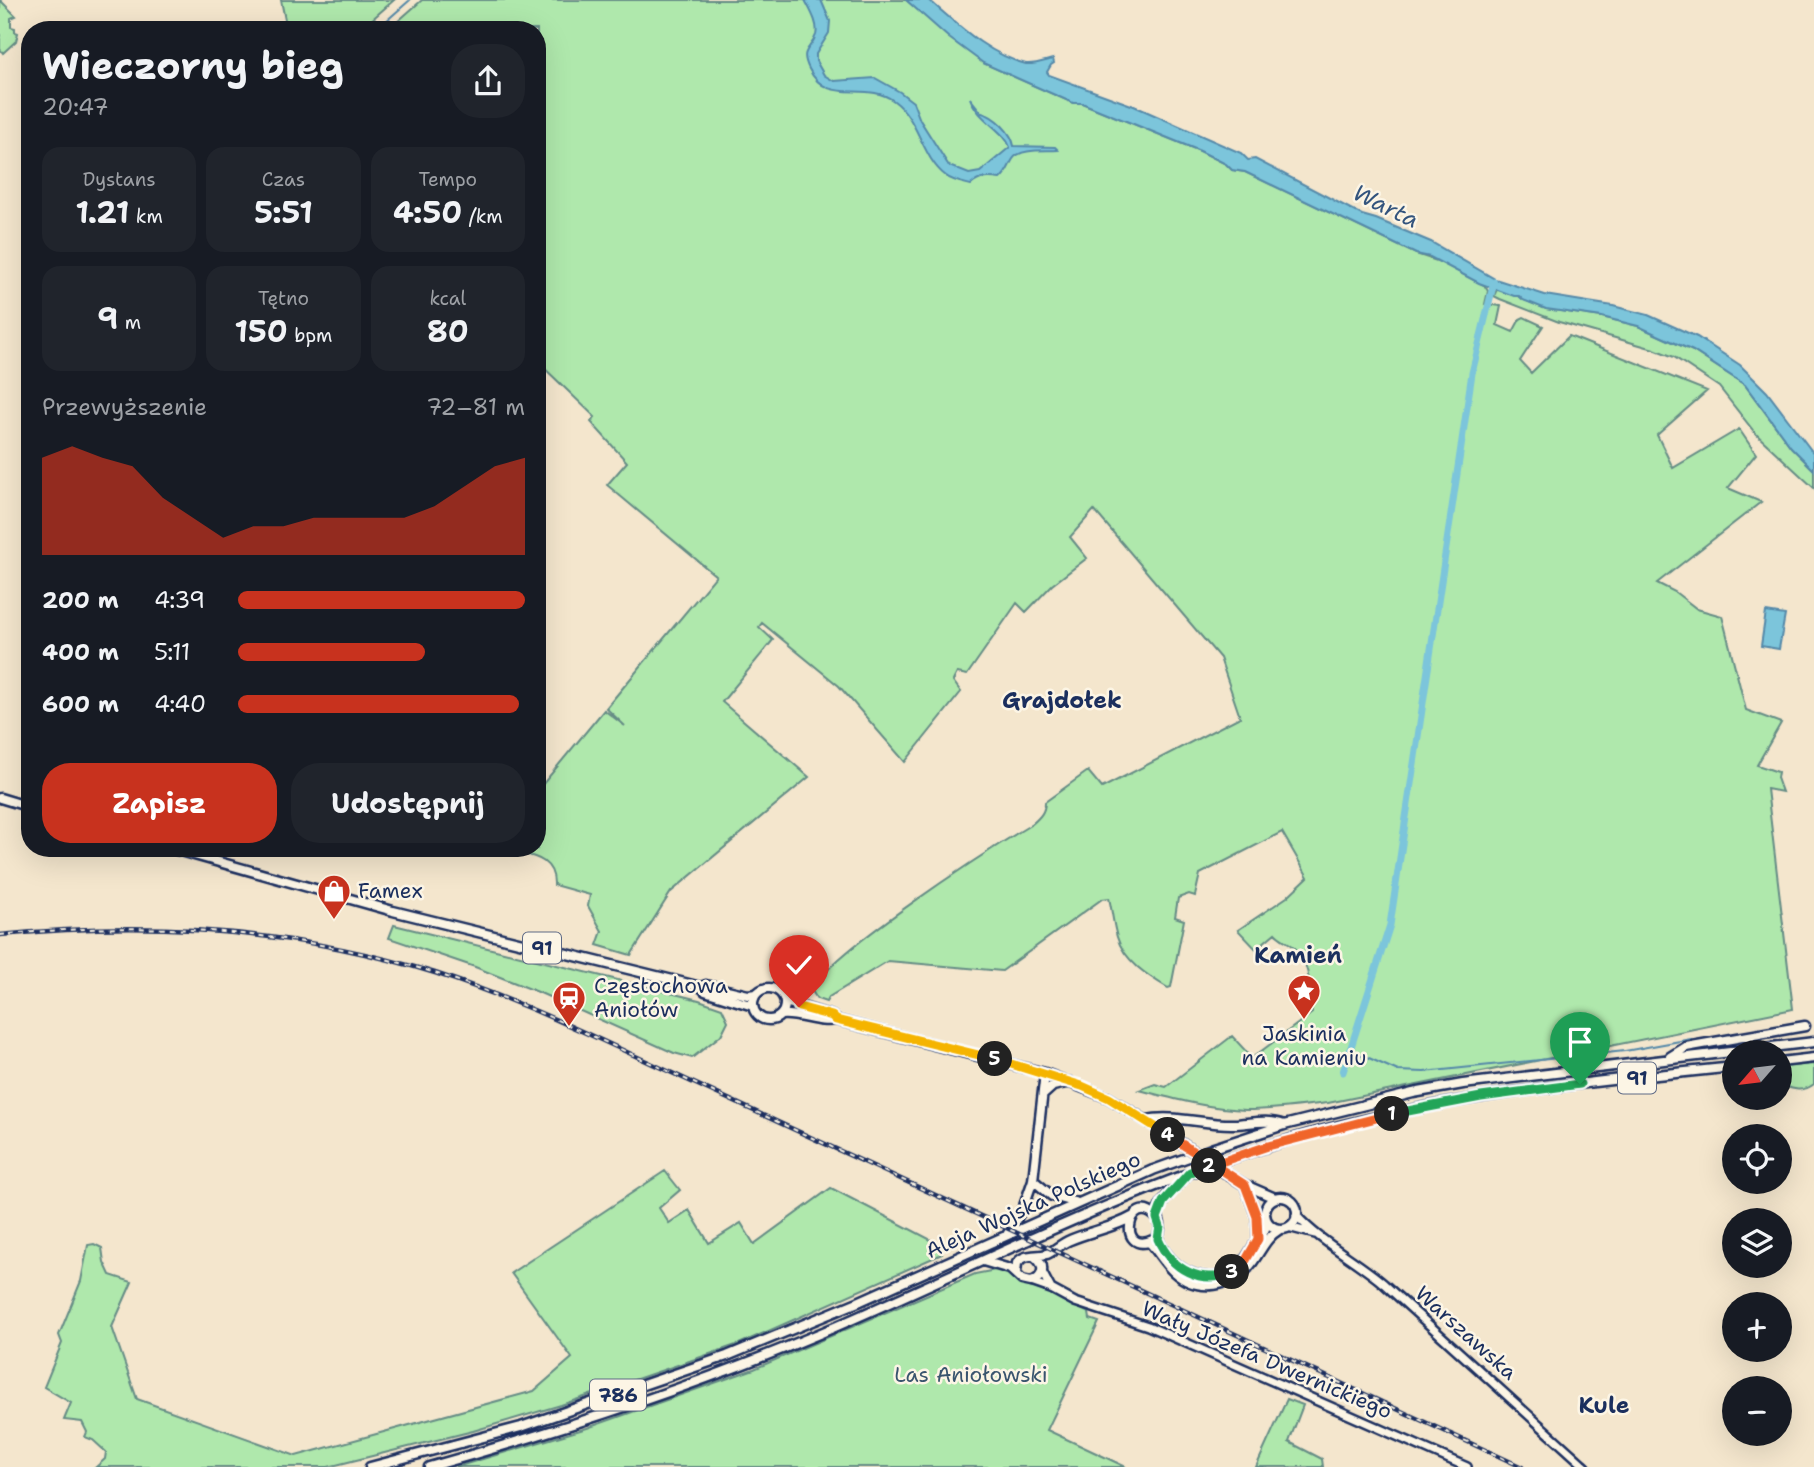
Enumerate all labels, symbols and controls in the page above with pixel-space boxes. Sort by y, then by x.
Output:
text: Wieczorny bieg [42,40,344,91]
button: share [451,44,525,118]
text: 20:47 [42,92,109,122]
text: Dystans [83,167,156,192]
text: Czas [262,167,305,192]
text: Tempo [419,167,477,192]
water label: Warta [1348,177,1424,235]
text: 1.21 [76,192,129,233]
text: 5:51 [254,192,313,233]
text: 4:50 [393,192,462,233]
text: km [129,204,163,229]
text: /km [462,204,503,229]
text: Tętno [258,286,309,311]
text: kcal [429,286,466,311]
text: 9 [97,298,118,339]
text: m [118,310,141,335]
text: 150 [235,311,288,352]
text: 80 [427,311,469,352]
text: bpm [288,323,332,348]
text: Przewyższenie [42,392,207,422]
text: 72–81 m [426,392,525,422]
text: 200 m [42,585,119,615]
text: 4:39 [154,585,205,615]
text: 400 m [42,637,119,667]
text: 5:11 [154,637,190,667]
district label: Grajdołek [1002,685,1122,715]
text: 600 m [42,689,119,719]
text: 4:40 [154,689,206,719]
button: Zapisz [42,763,277,843]
button: Udostępnij [291,763,525,843]
shop icon: Famex [315,872,353,921]
place label: Famex [358,877,423,905]
road number: 91 [523,932,561,964]
pin [769,935,829,1007]
district label: Kamień [1254,940,1342,970]
icon: check [780,946,818,984]
place label: Częstochowa Aniołów [594,972,728,1024]
place icon: Jaskinia na Kamieniu [1285,972,1323,1021]
station icon: Częstochowa Aniołów [550,979,588,1028]
pin [1550,1012,1610,1084]
place label: Jaskinia na Kamieniu [1242,1020,1366,1072]
icon: arrive [1561,1023,1599,1061]
north arrow [1722,1040,1792,1110]
map controls [1722,1040,1792,1446]
pin: 5 [978,1042,1012,1076]
text: 5 [989,1046,1000,1071]
road number: 91 [1618,1062,1656,1094]
pin: 1 [1374,1096,1410,1132]
text: 1 [1387,1101,1396,1126]
pin: 4 [1150,1118,1186,1152]
text: 4 [1161,1122,1174,1147]
button: locate [1722,1124,1792,1194]
street label: Aleja Wojska Polskiego [921,1145,1145,1265]
pin: 2 [1192,1148,1226,1184]
text: 2 [1202,1153,1215,1178]
button: layers [1722,1208,1792,1278]
pin: 3 [1214,1254,1250,1290]
text: 3 [1225,1259,1238,1284]
street label: Warszawska [1409,1280,1523,1386]
button: + [1722,1292,1792,1362]
street label: Wały Józefa Dwernickiego [1138,1295,1396,1425]
park label: Las Aniołowski [894,1361,1048,1389]
button: − [1722,1376,1792,1446]
road number: 786 [590,1380,646,1410]
district label: Kule [1579,1390,1629,1420]

